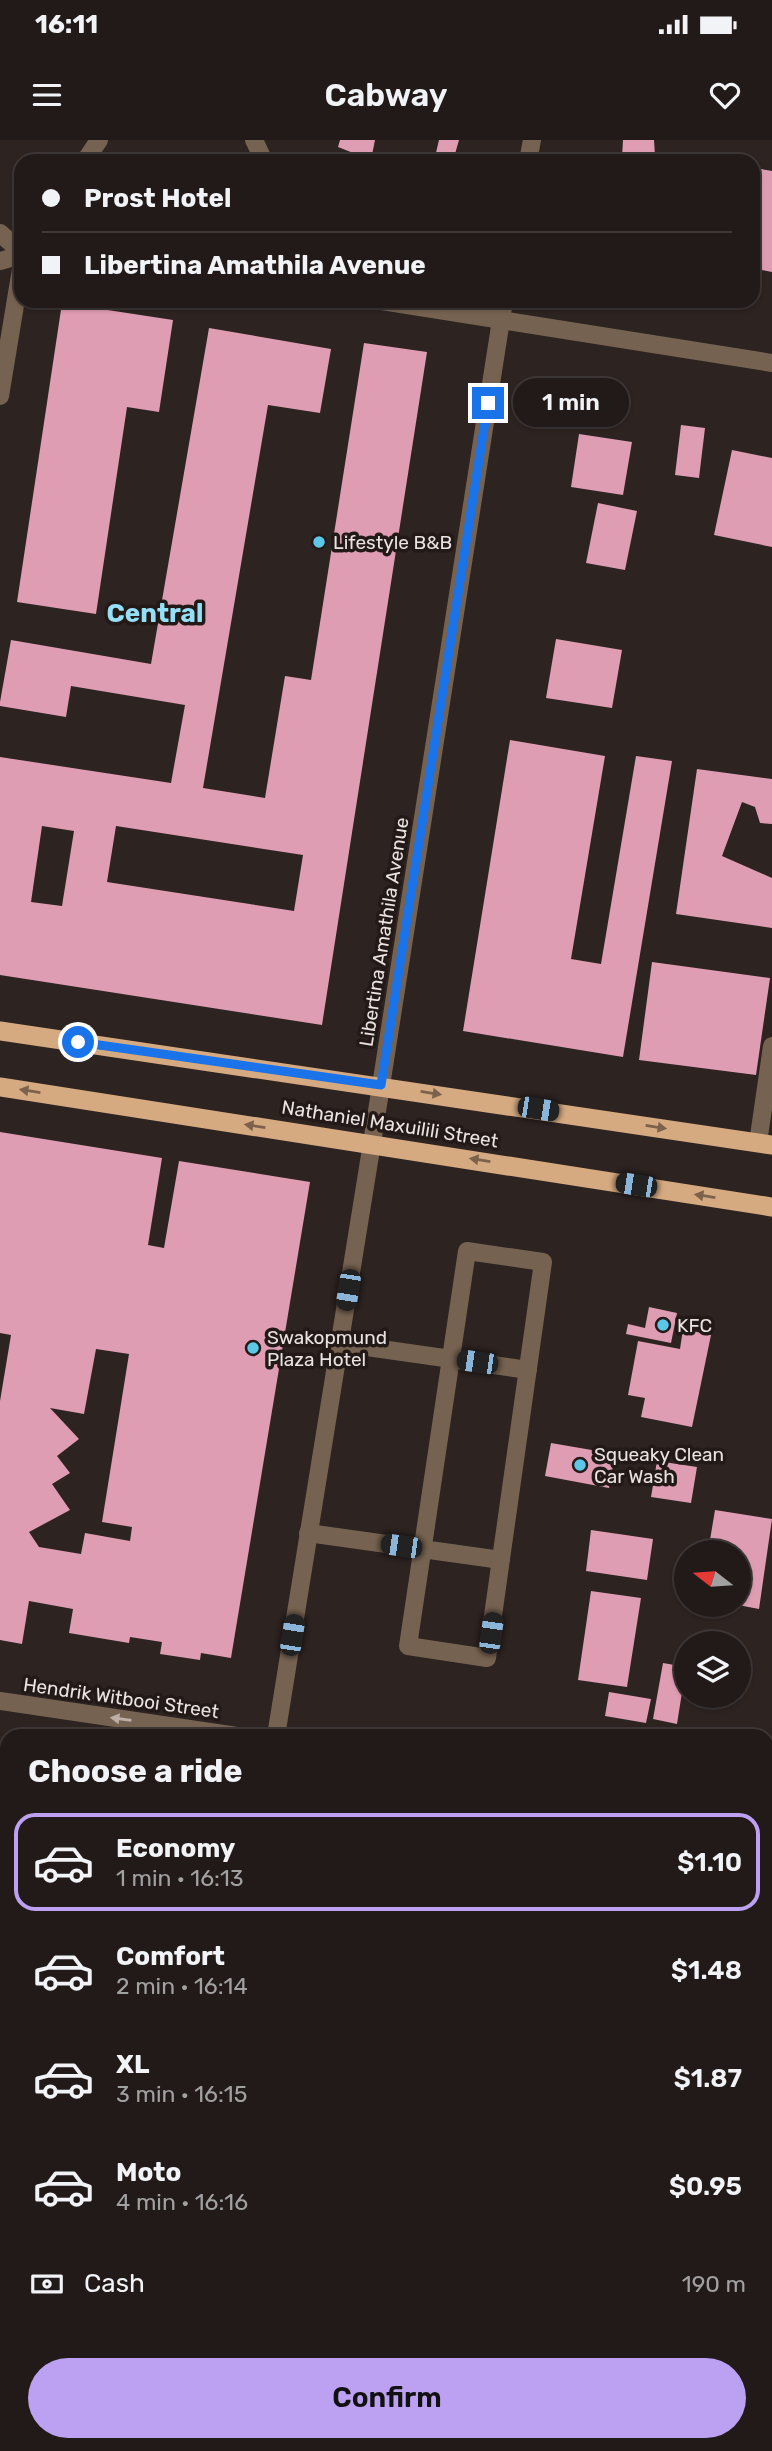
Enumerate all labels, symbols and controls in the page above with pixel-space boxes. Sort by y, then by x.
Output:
text: 16:11 [35,9,98,40]
icon: menu [28,76,66,114]
text: Cabway [325,76,447,114]
icon: heart [706,76,744,114]
text: Prost Hotel [84,183,231,214]
text: Libertina Amathila Avenue [84,250,426,281]
callout: 1 min [512,378,628,428]
route end [472,387,504,419]
text: 1 min [542,388,600,416]
place label: Lifestyle B&B [333,531,452,554]
marker: Lifestyle B&B [311,534,327,550]
district label: Central [107,598,203,629]
street label: Libertina Amathila Avenue [354,816,414,1048]
route start [62,1026,94,1058]
one-way arrow [19,1085,41,1096]
one-way arrow [420,1088,442,1099]
car [516,1095,561,1123]
street label: Nathaniel Maxuilili Street [280,1096,500,1153]
one-way arrow [244,1120,266,1131]
one-way arrow [645,1122,667,1133]
one-way arrow [469,1155,491,1166]
car [614,1171,659,1199]
one-way arrow [694,1190,716,1201]
car [335,1268,362,1312]
place label: KFC [677,1314,712,1337]
marker: KFC [655,1317,671,1333]
place label: Swakopmund Plaza Hotel [267,1326,387,1371]
marker: Swakopmund Plaza Hotel [245,1340,261,1356]
car [455,1349,500,1375]
place label: Squeaky Clean Car Wash [594,1443,724,1488]
marker: Squeaky Clean Car Wash [572,1457,588,1473]
car [379,1533,424,1559]
north arrow [674,1540,751,1617]
map controls [674,1540,751,1708]
car [478,1611,505,1655]
car [279,1613,306,1657]
button: layers [674,1631,751,1708]
street label: Hendrik Witbooi Street [22,1673,221,1723]
one-way arrow [109,1713,131,1724]
text: Choose a ride [28,1752,242,1790]
icon: car [32,1831,95,1894]
text: Economy [116,1833,235,1864]
text: $1.10 [677,1847,742,1878]
text: 1 min · 16:13 [116,1864,244,1892]
icon: car [32,1939,95,2002]
text: Comfort [116,1941,225,1972]
text: $1.48 [671,1955,742,1986]
text: 2 min · 16:14 [116,1972,248,2000]
icon: car [32,2047,95,2110]
text: XL [116,2049,149,2080]
text: $1.87 [674,2063,742,2094]
text: 3 min · 16:15 [116,2080,247,2108]
icon: car [32,2155,95,2218]
text: Moto [116,2157,181,2188]
text: $0.95 [669,2171,742,2202]
text: 4 min · 16:16 [116,2188,248,2216]
icon: cash [28,2265,66,2303]
text: Cash [84,2268,145,2299]
text: 190 m [682,2270,746,2298]
button: Confirm [28,2358,746,2438]

